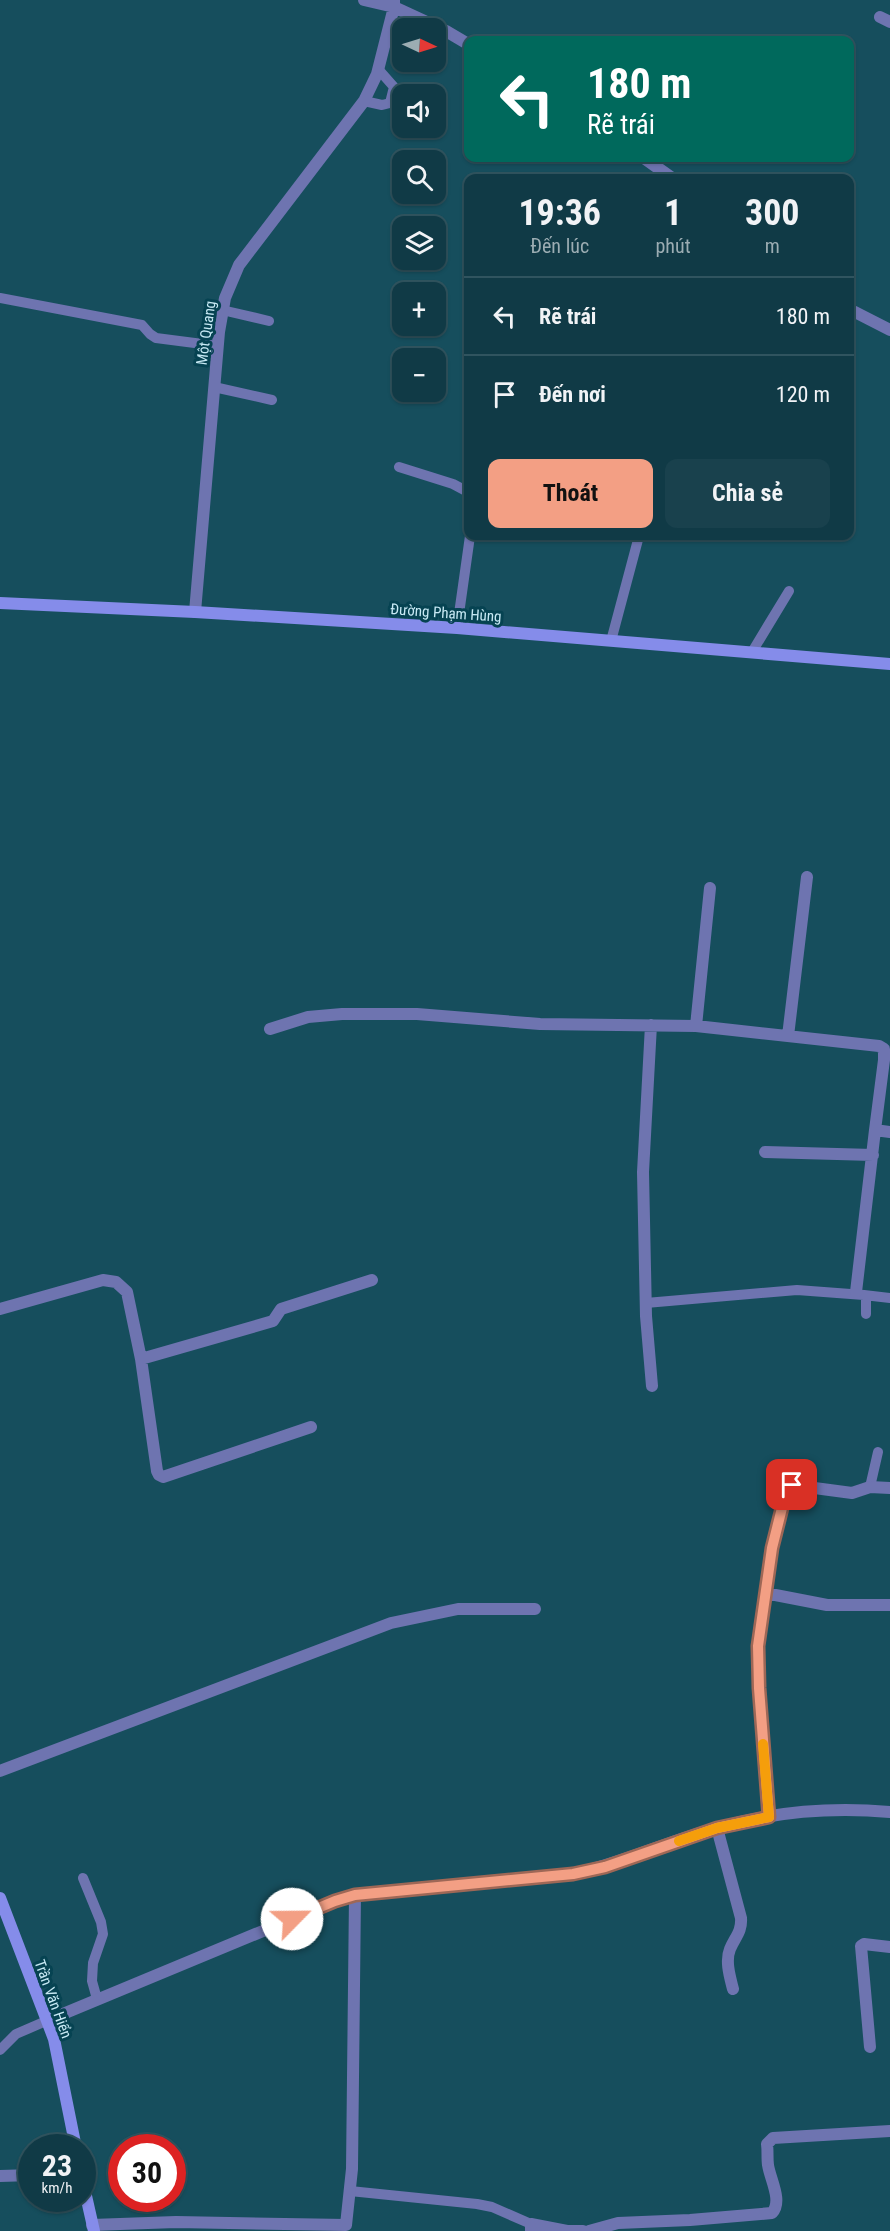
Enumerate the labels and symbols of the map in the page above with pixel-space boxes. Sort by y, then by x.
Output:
north arrow [392,18,446,72]
street label: Một Quang [193,300,219,366]
street label: Đường Phạm Hùng [390,600,502,626]
pin [766,1459,817,1510]
position arrow [260,1887,324,1951]
street label: Trần Văn Hiển [30,1957,76,2041]
speed limit sign: 30 [108,2134,186,2212]

